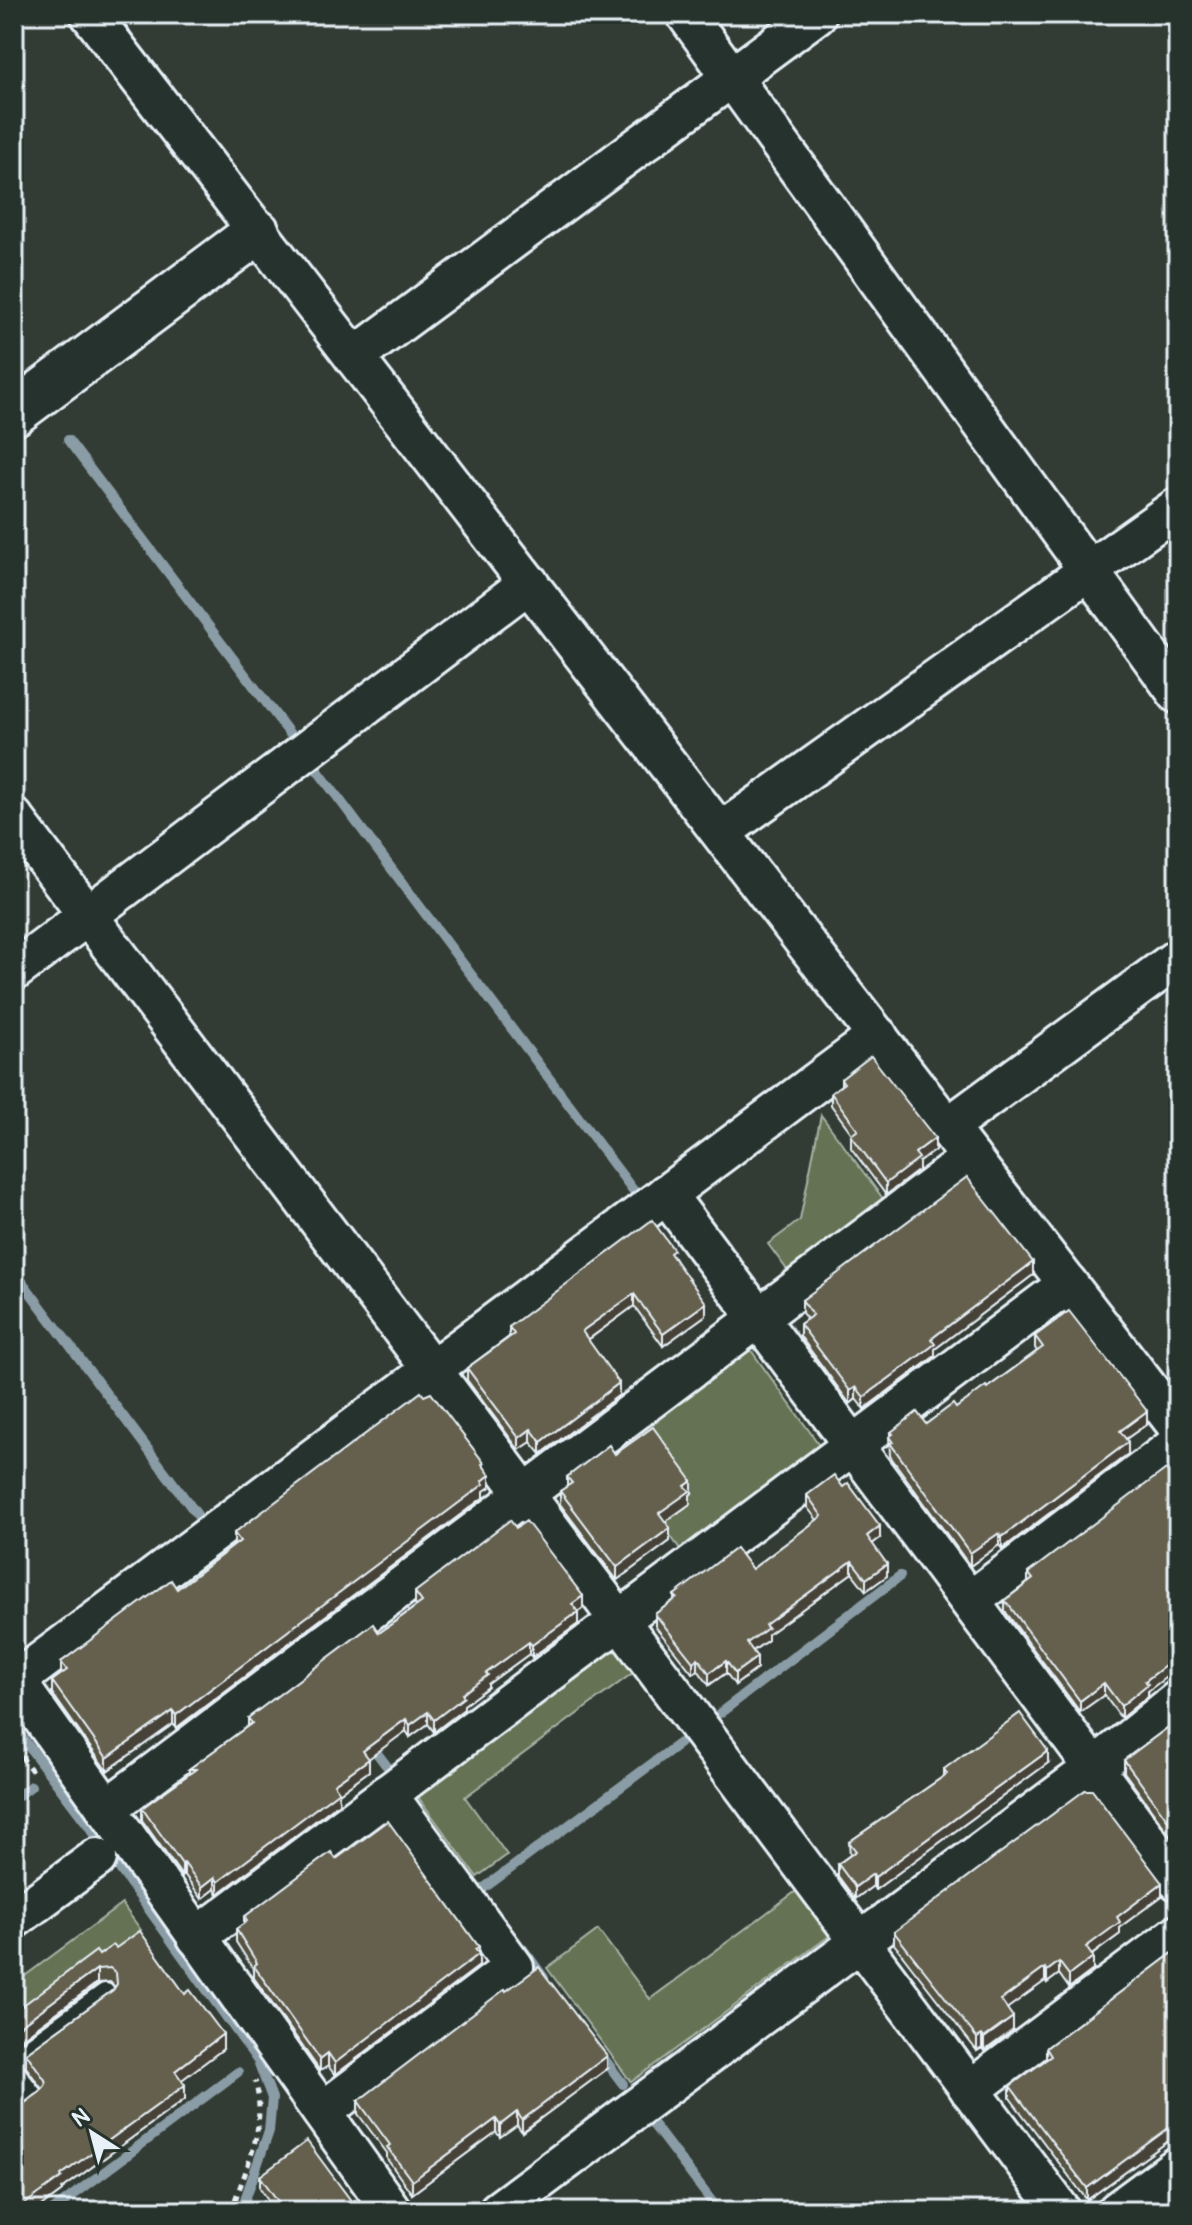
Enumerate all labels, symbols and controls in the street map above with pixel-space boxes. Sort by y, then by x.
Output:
north arrow [52,2093,132,2173]
text: N [67,2102,95,2133]

